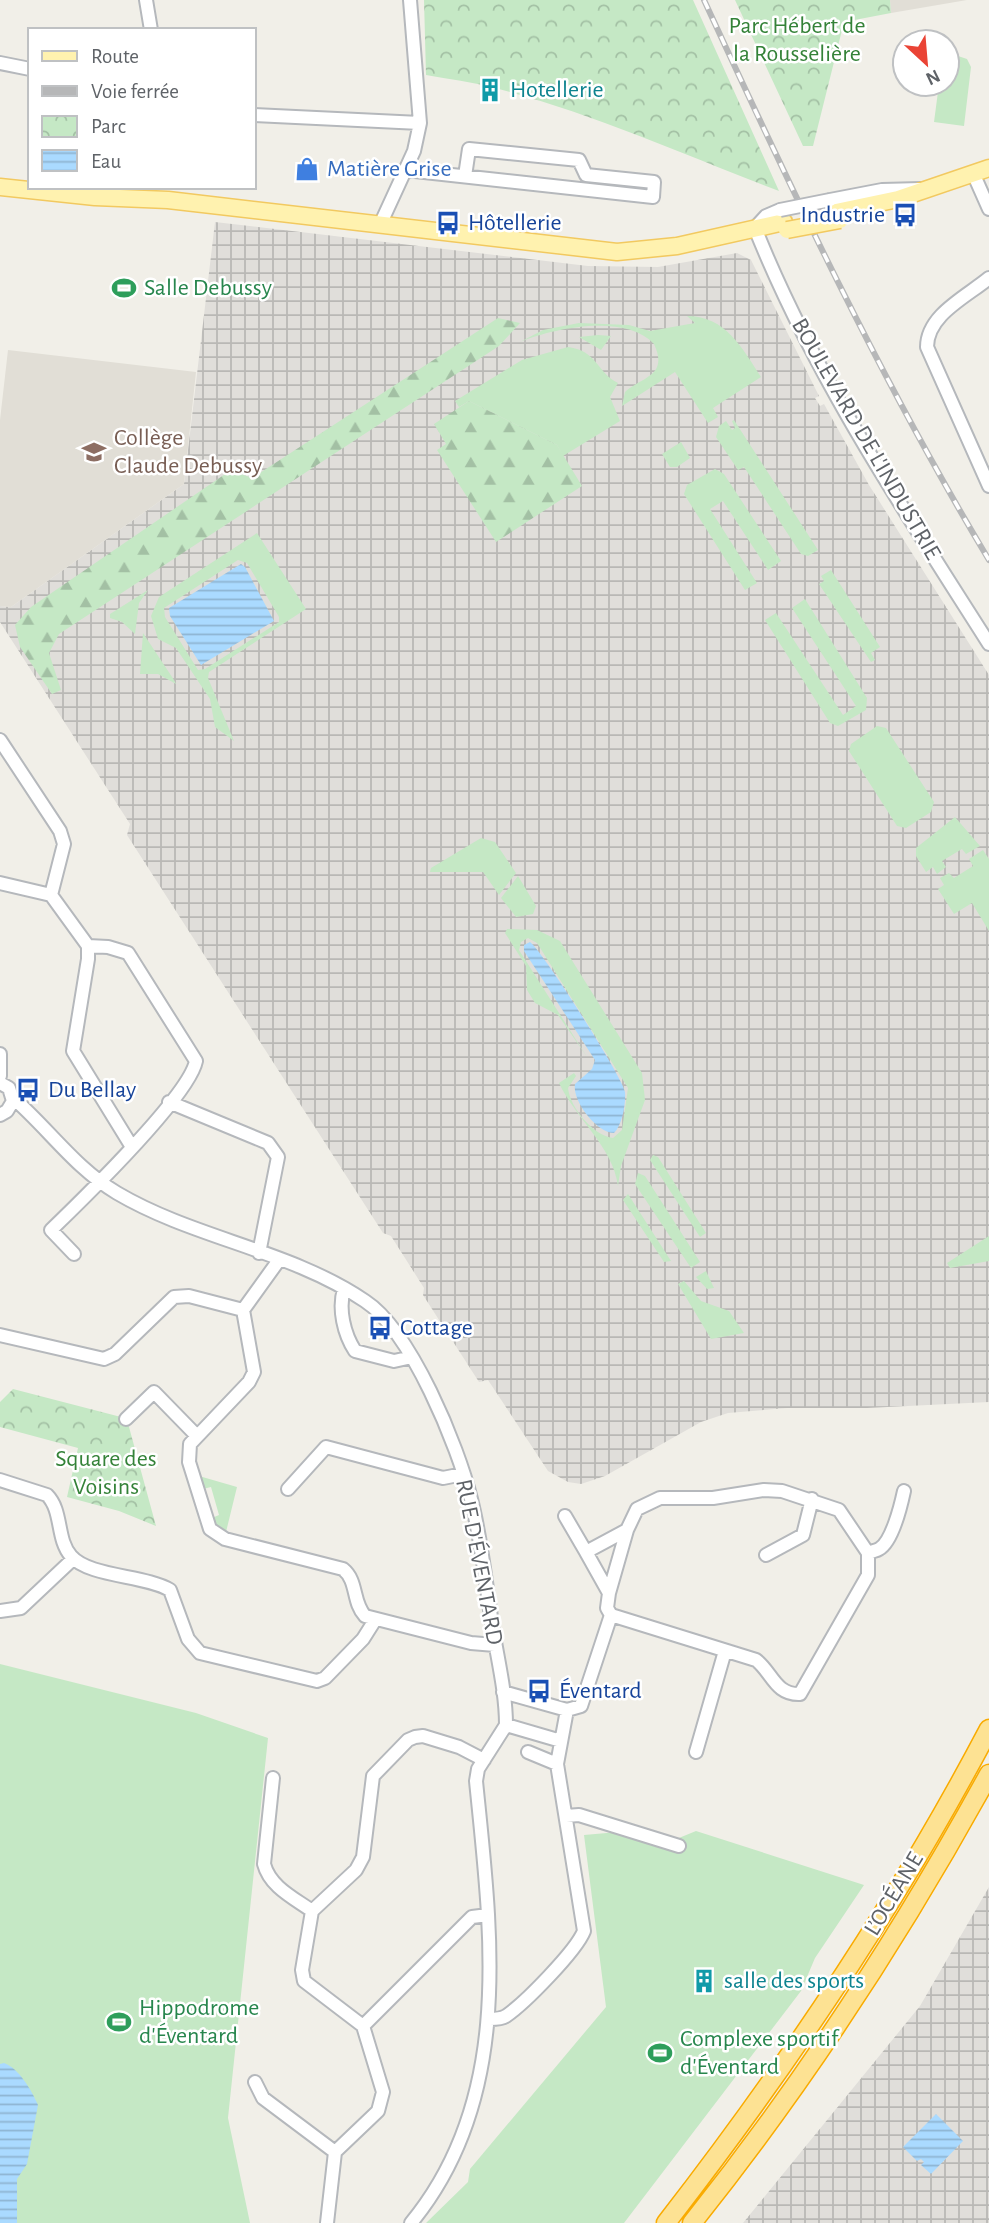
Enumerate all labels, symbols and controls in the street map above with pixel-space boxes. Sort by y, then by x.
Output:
park label: Parc Hébert de la Rousselière [729,14,865,66]
legend [28,28,256,189]
north arrow [891,28,961,98]
text: Route [91,46,139,67]
text: N [923,65,943,88]
building icon: Hotellerie [476,76,504,104]
place label: Hotellerie [510,78,604,102]
text: Voie ferrée [91,81,179,102]
text: Parc [91,116,126,137]
text: Eau [91,151,121,172]
shop icon: Matière Grise [293,155,321,183]
place label: Matière Grise [327,157,452,181]
bus stop icon: Industrie [891,201,919,229]
place label: Industrie [801,203,885,227]
bus stop icon: Hôtellerie [434,209,462,237]
place label: Hôtellerie [468,211,562,235]
sports icon: Salle Debussy [110,274,138,302]
place label: Salle Debussy [144,276,272,300]
street label: BOULEVARD DE L'INDUSTRIE [787,314,945,564]
place label: Collège Claude Debussy [114,426,262,478]
school or university icon: Collège Claude Debussy [80,438,108,466]
bus stop icon: Du Bellay [14,1076,42,1104]
place label: Du Bellay [48,1078,136,1102]
bus stop icon: Cottage [366,1314,394,1342]
place label: Cottage [400,1316,473,1340]
park label: Square des Voisins [55,1447,157,1499]
street label: RUE D'ÉVENTARD [451,1477,509,1647]
bus stop icon: Éventard [525,1677,553,1705]
place label: Éventard [559,1677,642,1703]
street label: L’OCÉANE [858,1847,928,1940]
building icon: salle des sports [690,1967,718,1995]
place label: salle des sports [724,1969,864,1993]
place label: Hippodrome d'Éventard [139,1996,259,2048]
sports icon: Hippodrome d'Éventard [105,2008,133,2036]
place label: Complexe sportif d'Éventard [680,2027,840,2079]
sports icon: Complexe sportif d'Éventard [646,2039,674,2067]

